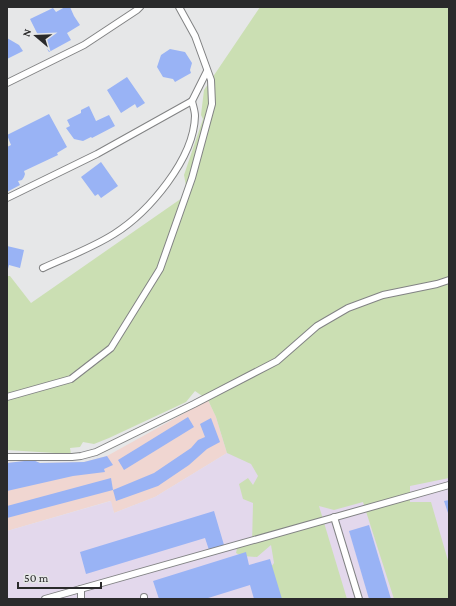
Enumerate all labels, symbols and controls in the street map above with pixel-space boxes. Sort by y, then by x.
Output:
north arrow [16,16,56,56]
text: N [20,27,34,38]
scale bar [18,564,101,590]
text: 50 m [24,571,49,585]

